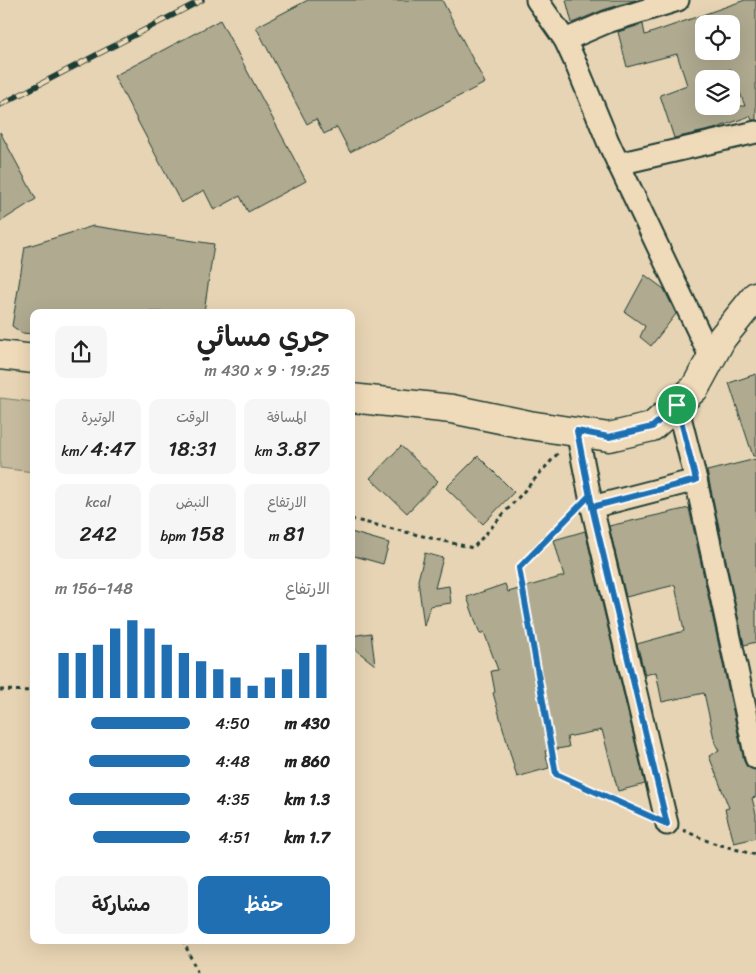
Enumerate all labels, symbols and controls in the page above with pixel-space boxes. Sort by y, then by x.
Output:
map controls [695,15,740,115]
button: locate [695,15,740,60]
button: layers [695,70,740,115]
text: جري مسائي [197,312,330,361]
button: share [55,326,107,378]
text: 19:25 · 9 × 430 m [204,356,330,385]
pin [656,384,698,426]
icon: arrive [663,391,691,419]
text: الوتيرة [81,405,115,430]
text: الوقت [176,405,209,430]
text: المسافة [267,405,307,430]
text: 4:47 [90,430,135,468]
text: 18:31 [168,430,217,468]
text: 3.87 [276,430,319,468]
text: /km [61,439,90,464]
text: km [255,439,276,464]
text: kcal [85,490,111,515]
text: النبض [176,490,209,515]
text: الارتفاع [267,490,306,515]
text: 242 [79,515,117,553]
text: 158 [190,515,225,553]
text: 81 [283,515,305,553]
text: bpm [161,524,190,549]
text: m [269,524,283,549]
text: 148–156 m [55,574,133,603]
text: الارتفاع [285,574,330,603]
text: 4:50 [215,709,250,738]
text: 430 m [285,709,330,738]
text: 4:48 [216,747,250,776]
text: 860 m [285,747,330,776]
text: 4:35 [217,785,250,814]
text: 1.3 km [285,785,330,814]
text: 4:51 [219,823,250,852]
text: 1.7 km [284,823,330,852]
button: مشاركة [55,876,188,934]
button: حفظ [198,876,330,934]

